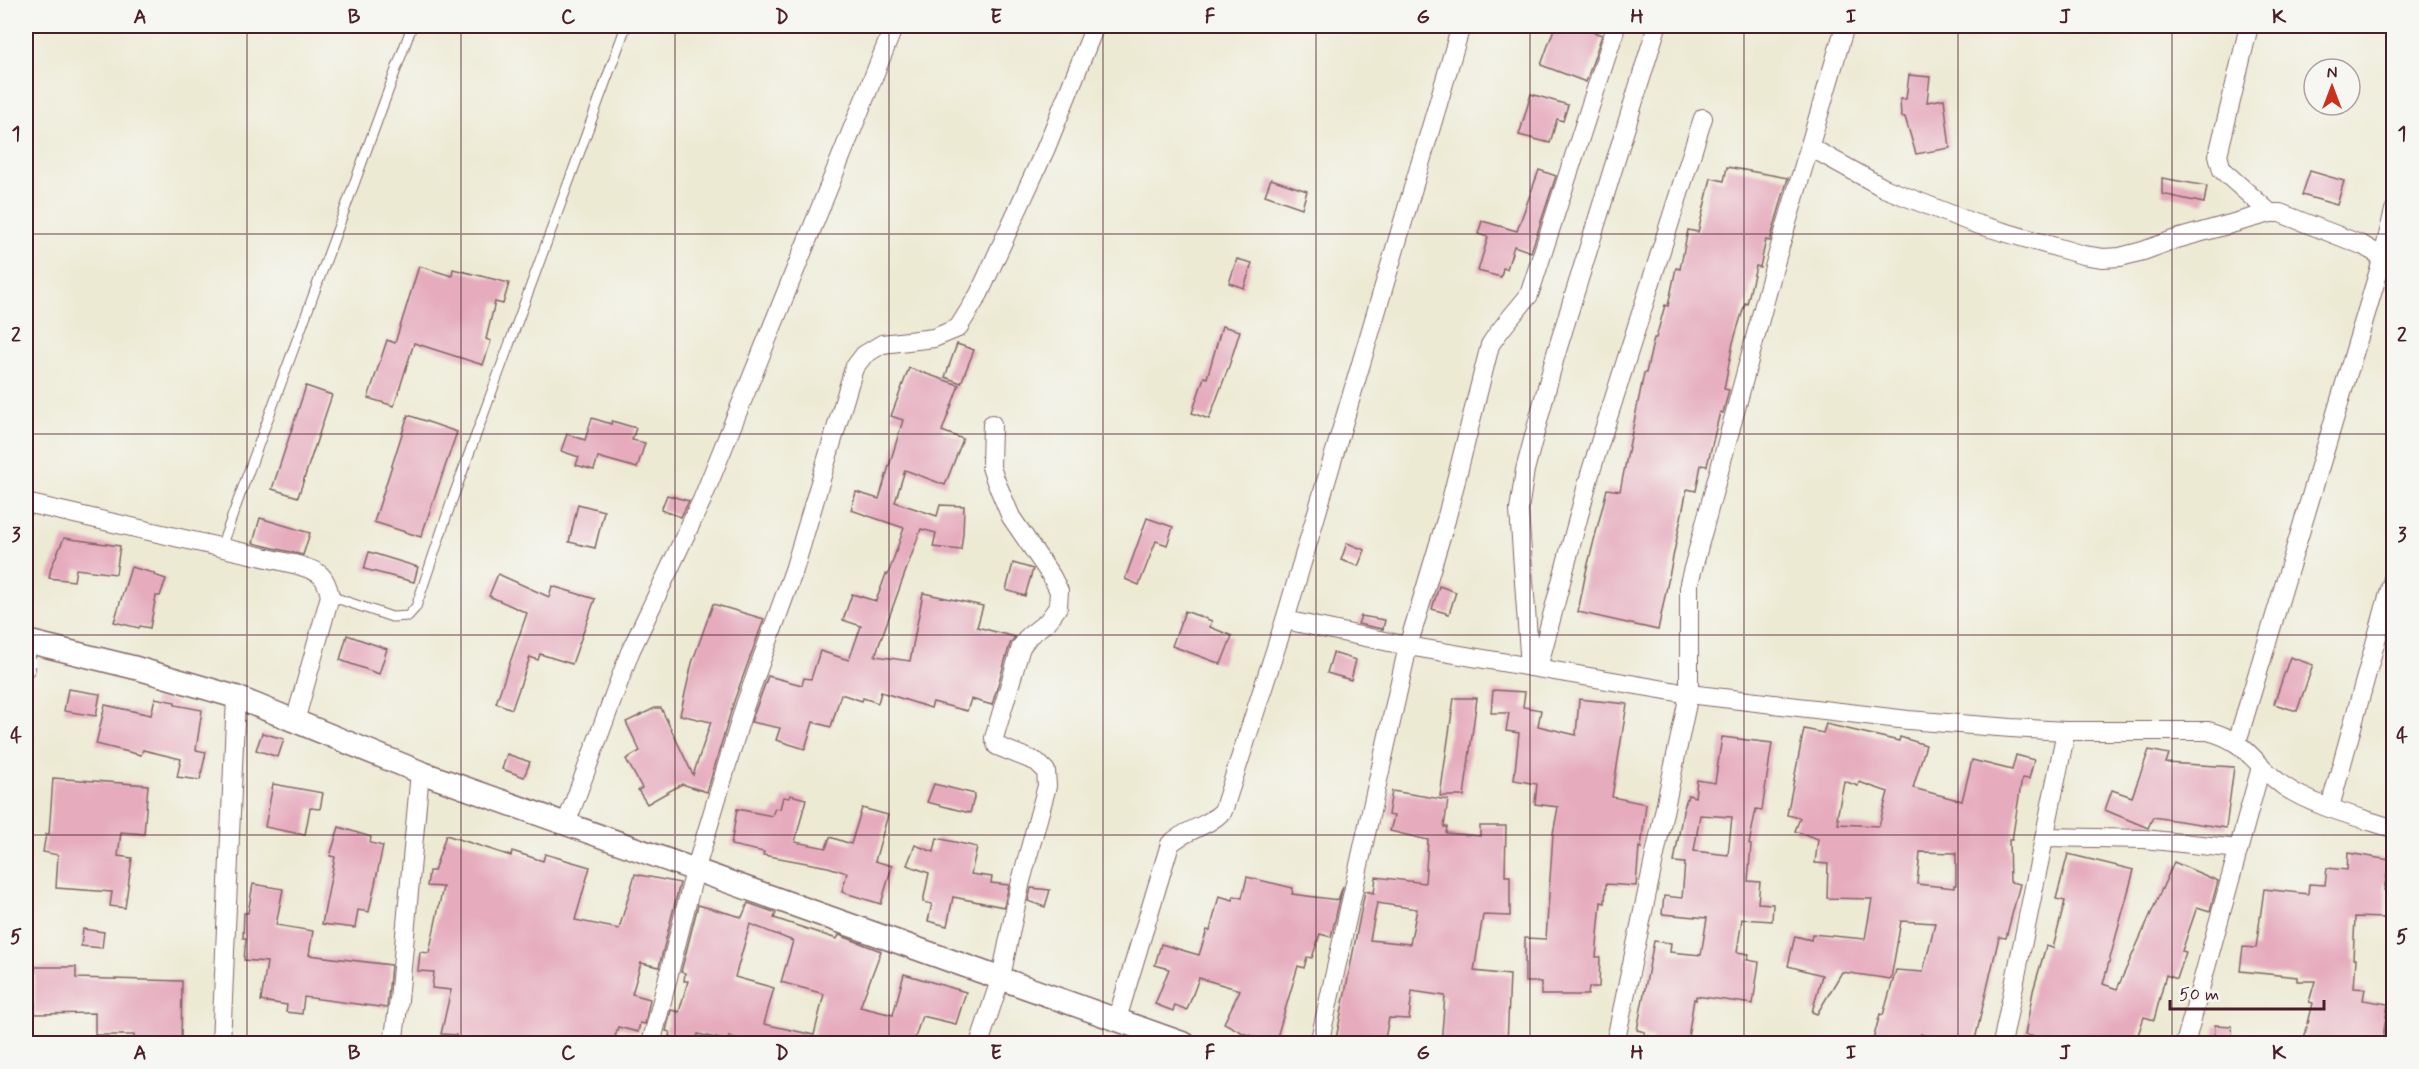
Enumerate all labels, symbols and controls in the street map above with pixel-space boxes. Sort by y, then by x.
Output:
text: A [133,4,147,31]
text: B [348,4,361,31]
text: C [561,4,576,31]
text: D [775,4,789,31]
text: E [990,4,1002,31]
text: F [1205,4,1216,31]
text: G [1416,4,1430,31]
text: H [1630,4,1644,31]
text: I [1846,4,1856,31]
text: J [2059,4,2071,31]
text: K [2272,4,2287,31]
north arrow [2302,57,2362,117]
text: N [2327,63,2337,84]
text: 1 [12,121,20,148]
text: 1 [2398,121,2406,148]
text: 2 [11,322,21,349]
text: 2 [2397,322,2407,349]
text: 3 [11,522,21,549]
text: 3 [2397,522,2407,549]
text: 4 [10,723,22,750]
text: 4 [2396,723,2408,750]
text: 5 [10,924,22,951]
text: 5 [2396,924,2408,951]
scale bar [2170,973,2324,1011]
text: 50 m [2179,983,2219,1007]
text: A [133,1040,147,1067]
text: B [348,1040,361,1067]
text: C [561,1040,576,1067]
text: D [775,1040,789,1067]
text: E [990,1040,1002,1067]
text: F [1205,1040,1216,1067]
text: G [1416,1040,1430,1067]
text: H [1630,1040,1644,1067]
text: I [1846,1040,1856,1067]
text: J [2059,1040,2071,1067]
text: K [2272,1040,2287,1067]

